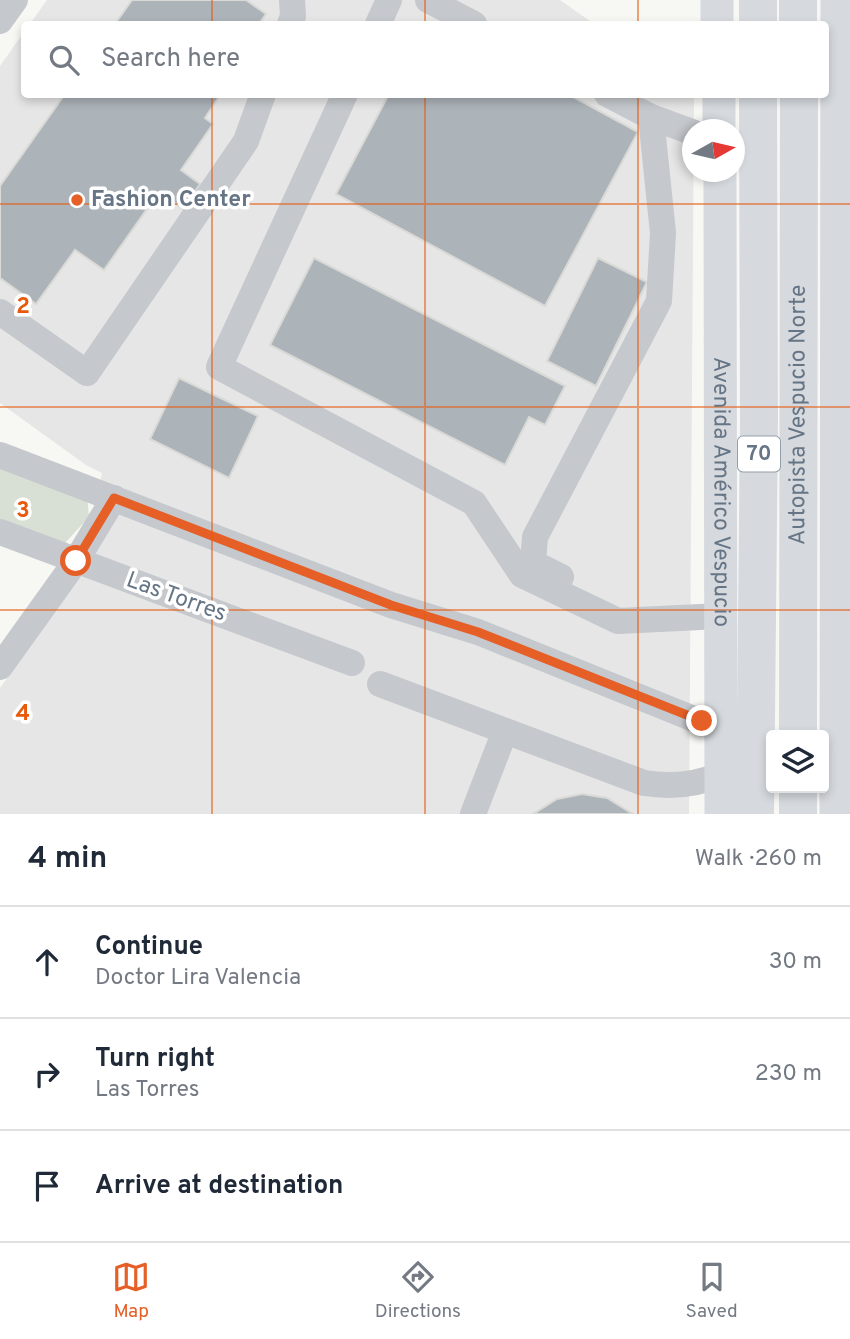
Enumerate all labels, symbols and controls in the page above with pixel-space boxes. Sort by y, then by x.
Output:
search box [21,21,829,98]
icon: search [45,41,83,79]
text: Search here [101,43,240,76]
north arrow [682,119,745,182]
place label: Fashion Center [91,186,251,215]
marker: Fashion Center [69,192,85,208]
street label: Autopista Vespucio Norte [784,285,813,545]
text: 2 [16,293,30,322]
street label: Avenida Américo Vespucio [706,357,735,627]
road number: 70 [738,436,780,472]
text: 3 [16,497,30,526]
route start [60,545,91,576]
street label: Las Torres [122,567,230,629]
text: 4 [16,700,30,729]
route end [686,705,717,736]
map controls [766,730,829,793]
button: layers [766,730,829,793]
text: 4 min [28,841,107,878]
text: Walk · 260 m [695,845,822,874]
text: Continue [95,931,203,964]
icon: ahead [28,943,66,981]
text: 30 m [769,948,822,977]
text: Doctor Lira Valencia [95,964,301,993]
text: Turn right [95,1043,215,1076]
icon: right [28,1055,66,1093]
text: 230 m [755,1060,822,1089]
text: Las Torres [95,1076,199,1105]
icon: arrive [28,1167,66,1205]
text: Arrive at destination [95,1170,343,1203]
tab: Map [112,1258,150,1324]
tab: Directions [375,1258,461,1324]
tab: Saved [686,1258,738,1324]

